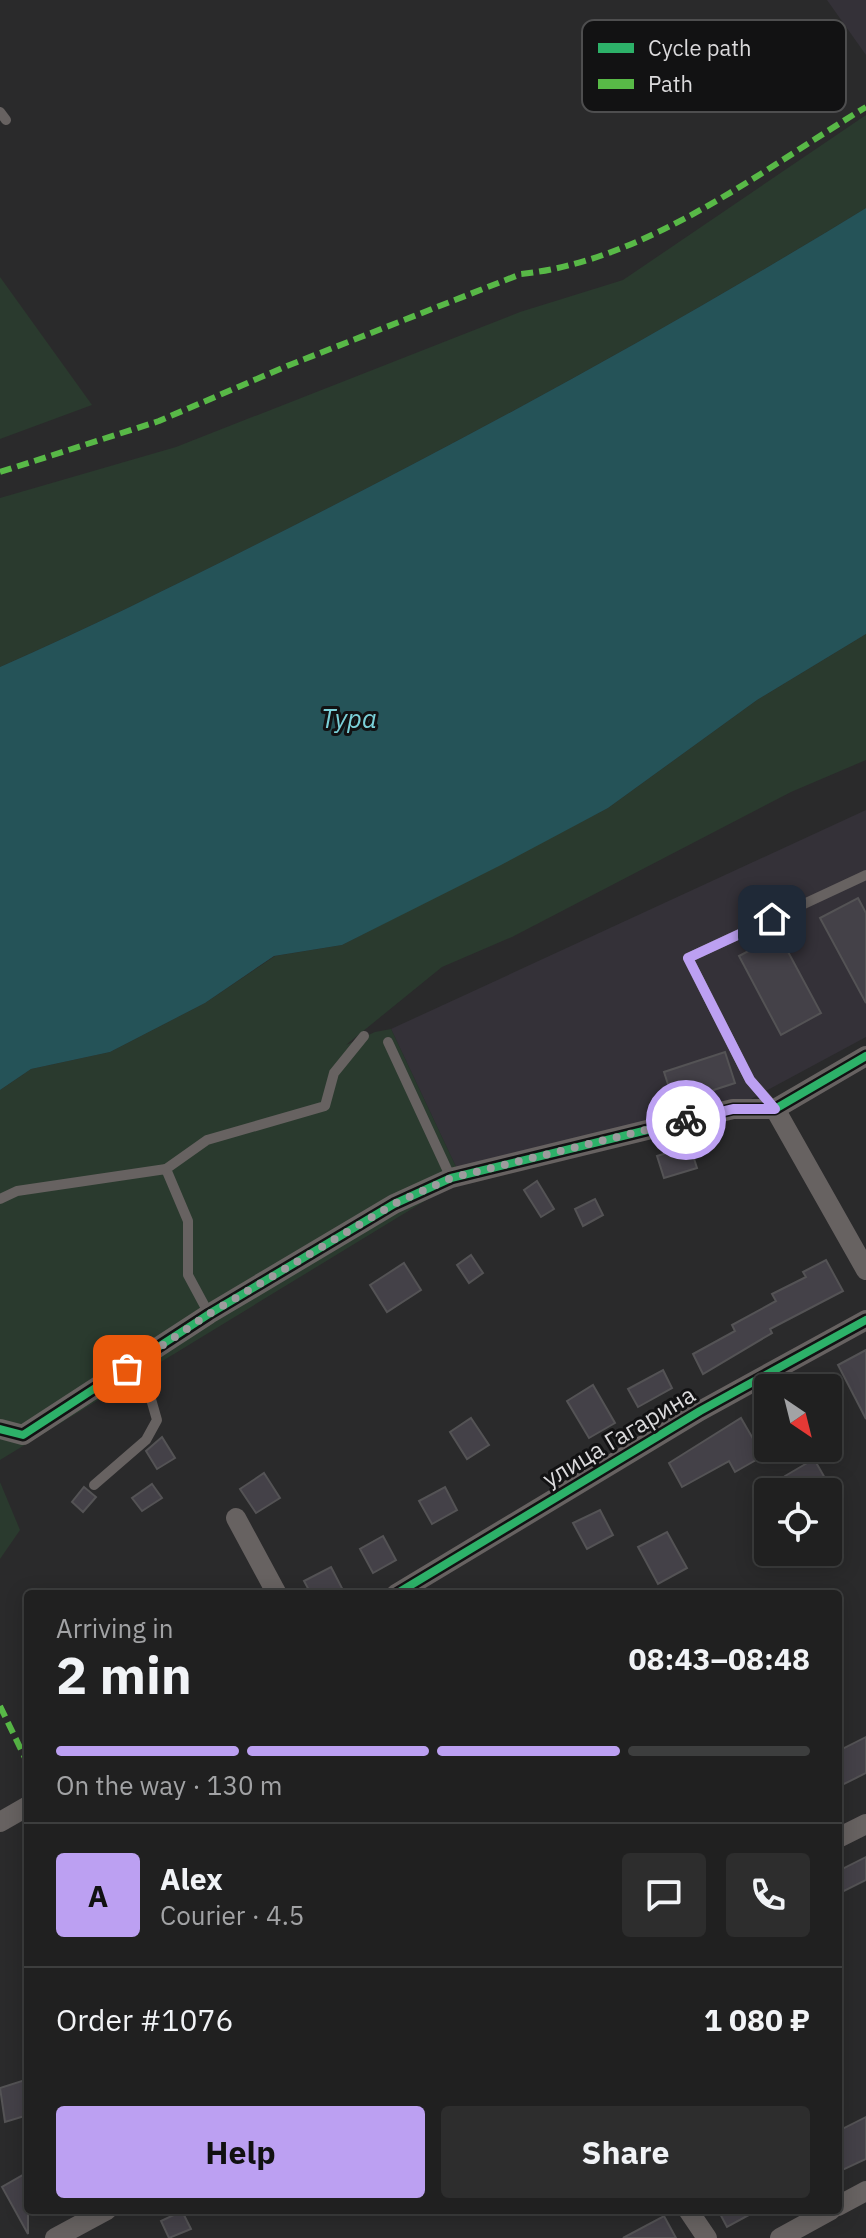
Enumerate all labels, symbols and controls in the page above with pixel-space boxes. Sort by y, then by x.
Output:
legend [582,20,846,112]
text: Cycle path [648,33,752,62]
text: Path [648,69,693,98]
water label: Тура [321,701,377,735]
pin [738,885,806,953]
icon: home [750,897,794,941]
courier [646,1080,726,1160]
icon: bike [664,1098,708,1142]
pin [93,1335,161,1403]
icon: bag [105,1347,149,1391]
north arrow [754,1374,842,1462]
map controls [754,1374,842,1566]
street label: улица Гагарина [536,1378,701,1494]
button: locate [754,1478,842,1566]
text: Arriving in [56,1611,173,1645]
text: 08:43–08:48 [629,1639,810,1678]
text: 2 min [56,1641,192,1708]
text: On the way · 130 m [56,1768,282,1802]
button: chat [622,1853,706,1937]
button: phone [726,1853,810,1937]
text: Alex [160,1859,223,1898]
text: A [88,1876,108,1915]
text: Courier · 4.5 [160,1898,304,1932]
text: Order #1076 [56,2000,233,2039]
text: 1 080 ₽ [704,2000,810,2039]
button: Help [56,2106,425,2198]
button: Share [441,2106,810,2198]

